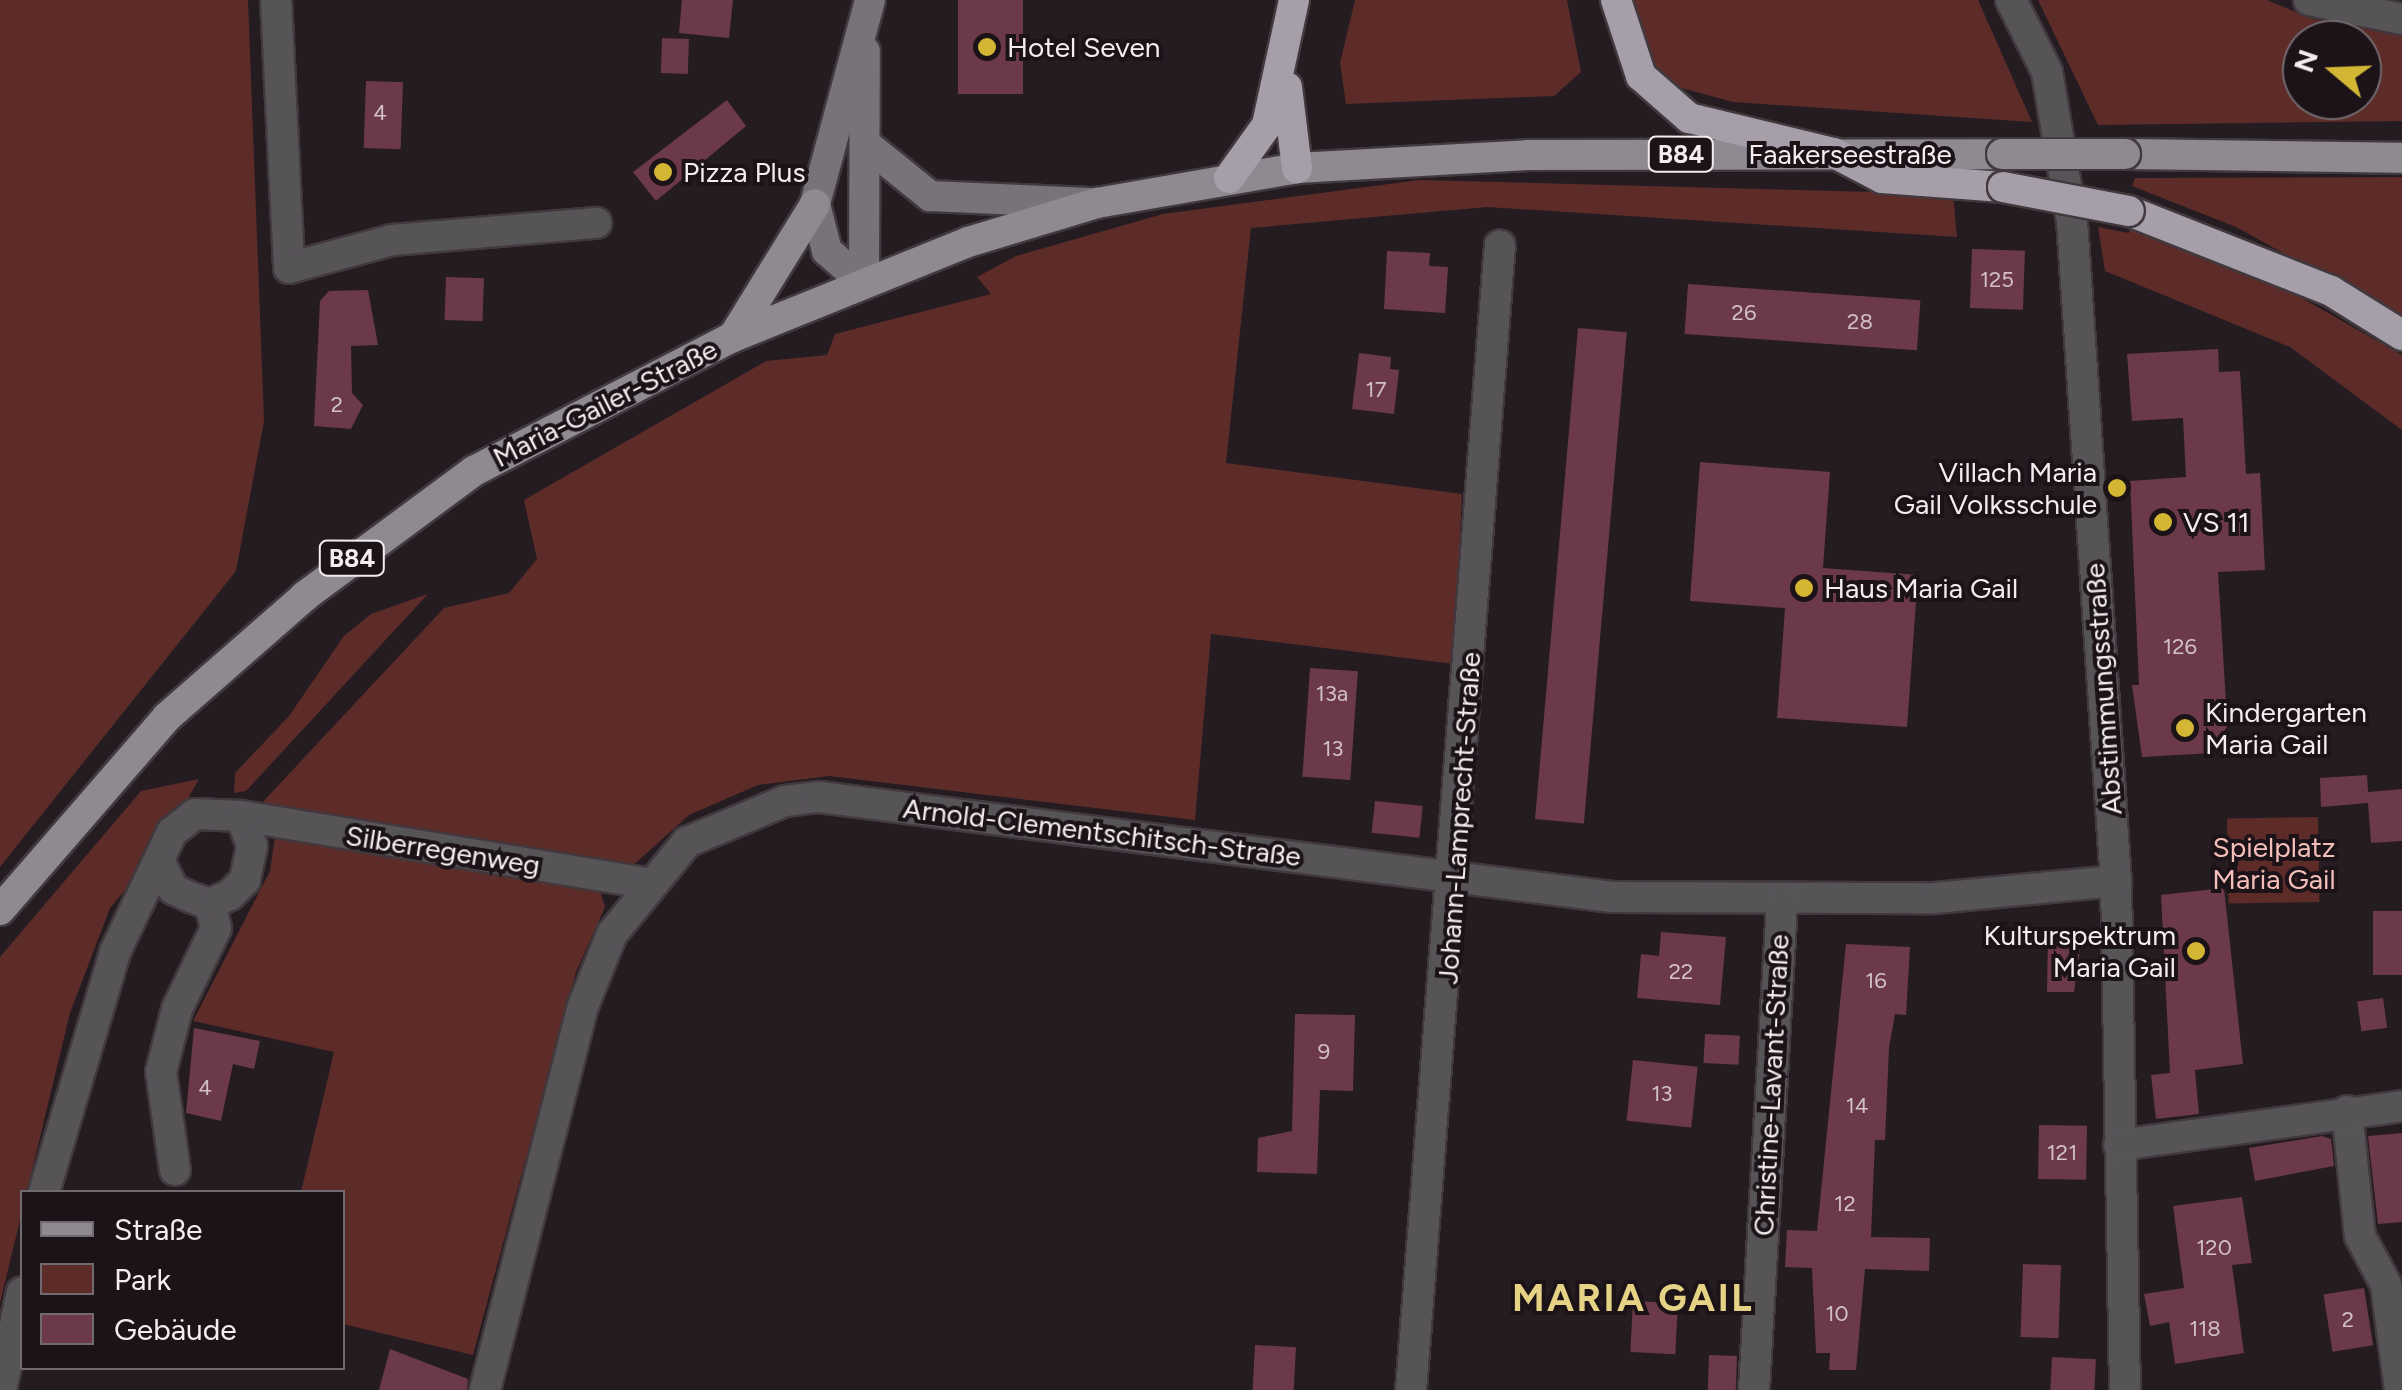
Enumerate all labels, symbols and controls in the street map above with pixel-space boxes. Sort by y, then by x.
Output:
north arrow [2282,20,2382,120]
place label: Hotel Seven [1007,30,1160,64]
marker: Hotel Seven [976,36,998,58]
text: N [2286,45,2325,77]
house number: 4 [373,100,387,126]
road number: B84 [1646,134,1716,174]
street label: Faakerseestraße [1748,137,1952,171]
place label: Pizza Plus [683,155,805,189]
marker: Pizza Plus [652,161,674,183]
house number: 125 [1980,267,2014,293]
house number: 26 [1732,300,1756,326]
house number: 28 [1847,309,1873,335]
street label: Maria-Gailer-Straße [487,332,723,474]
house number: 17 [1366,377,1386,403]
house number: 2 [331,392,343,418]
place label: Villach Maria Gail Volksschule [1894,455,2097,521]
marker: Villach Maria Gail Volksschule [2106,477,2128,499]
place label: VS 11 [2183,505,2250,539]
marker: VS 11 [2152,511,2174,533]
road number: B84 [317,538,387,578]
street label: Abstimmungsstraße [2077,562,2129,816]
place label: Haus Maria Gail [1824,571,2018,605]
marker: Haus Maria Gail [1793,577,1815,599]
house number: 126 [2163,634,2197,660]
street label: Johann-Lamprecht-Straße [1431,651,1487,985]
house number: 13a [1316,681,1348,707]
place label: Kindergarten Maria Gail [2205,695,2367,761]
marker: Kindergarten Maria Gail [2174,717,2196,739]
house number: 13 [1322,736,1344,762]
street label: Arnold-Clementschitsch-Straße [901,791,1303,873]
street label: Silberregenweg [343,818,543,882]
park label: Spielplatz Maria Gail [2212,830,2336,896]
place label: Kulturspektrum Maria Gail [1984,918,2176,984]
street label: Christine-Lavant-Straße [1746,933,1796,1237]
marker: Kulturspektrum Maria Gail [2185,940,2207,962]
house number: 22 [1669,959,1693,985]
house number: 16 [1865,968,1887,994]
house number: 9 [1318,1039,1330,1065]
house number: 4 [198,1075,212,1101]
house number: 13 [1651,1081,1673,1107]
house number: 14 [1846,1093,1868,1119]
house number: 121 [2047,1140,2077,1166]
legend [20,1190,345,1370]
house number: 12 [1834,1191,1856,1217]
text: Straße [114,1211,203,1248]
house number: 120 [2196,1235,2232,1261]
text: Park [114,1261,171,1298]
district label: MARIA GAIL [1512,1276,1754,1322]
house number: 10 [1825,1301,1849,1327]
house number: 2 [2342,1307,2354,1333]
text: Gebäude [114,1311,237,1348]
house number: 118 [2189,1316,2221,1342]

